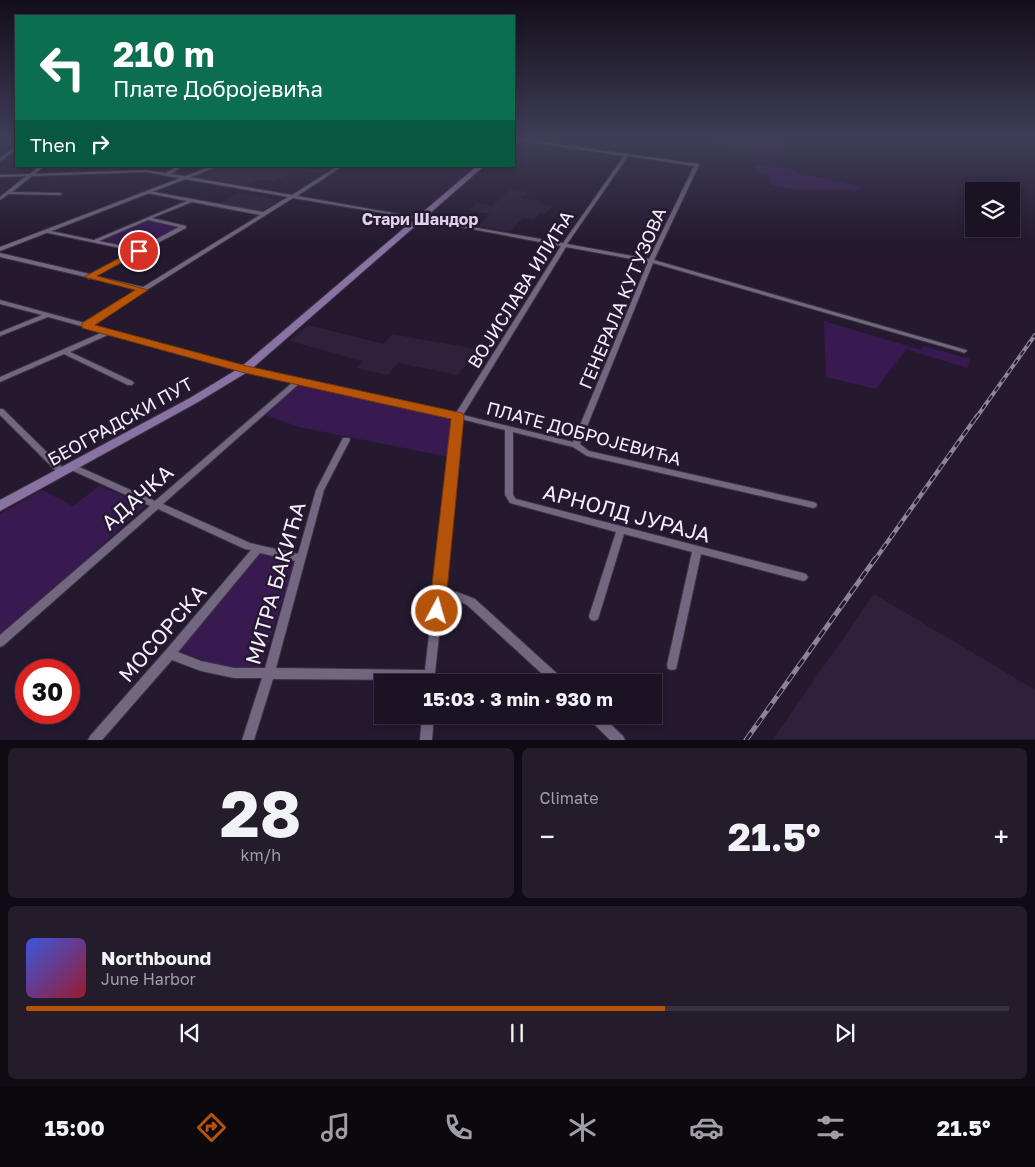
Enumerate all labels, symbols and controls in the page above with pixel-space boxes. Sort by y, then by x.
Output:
text: 210 m [113,33,215,75]
icon: left [30,35,95,100]
text: Плате Добројевића [113,75,323,102]
icon: right [86,130,114,158]
text: Then [30,133,76,156]
map controls [965,182,1020,237]
button: layers [965,182,1020,237]
street label: ГЕНЕРАЛА КУТУЗОВА [574,204,670,392]
street label: ВОЈИСЛАВА ИЛИЋА [463,206,577,372]
district label: Стари Шандор [362,209,478,229]
pin [118,230,160,272]
icon: arrive [125,237,153,265]
street label: БЕОГРАДСКИ ПУТ [44,372,196,470]
street label: ПЛАТЕ ДОБРОЈЕВИЋА [484,396,684,470]
street label: АДАЧКА [96,459,178,535]
street label: АРНОЛД ЈУРАЈА [541,478,713,548]
street label: МИТРА БАКИЋА [239,499,311,667]
street label: МОСОРСКА [113,579,211,687]
position arrow [410,584,462,636]
speed limit sign: 30 [15,659,80,724]
text: 15:03 · 3 min · 930 m [423,687,613,710]
text: 28 [220,773,301,851]
text: Climate [540,788,599,808]
text: 21.5° [728,814,821,859]
text: − [540,820,555,853]
text: + [994,820,1009,853]
text: km/h [240,845,281,865]
text: Northbound [101,946,211,969]
text: June Harbor [101,969,196,989]
icon: previous [176,1019,204,1047]
icon: pause [503,1019,531,1047]
icon: next [831,1019,859,1047]
icon: directions [194,1110,229,1145]
icon: music [318,1110,353,1145]
icon: phone [441,1110,476,1145]
icon: climate [565,1110,600,1145]
icon: car [689,1110,724,1145]
icon: filters [813,1110,848,1145]
text: 15:00 [44,1114,105,1141]
text: 21.5° [937,1114,991,1141]

